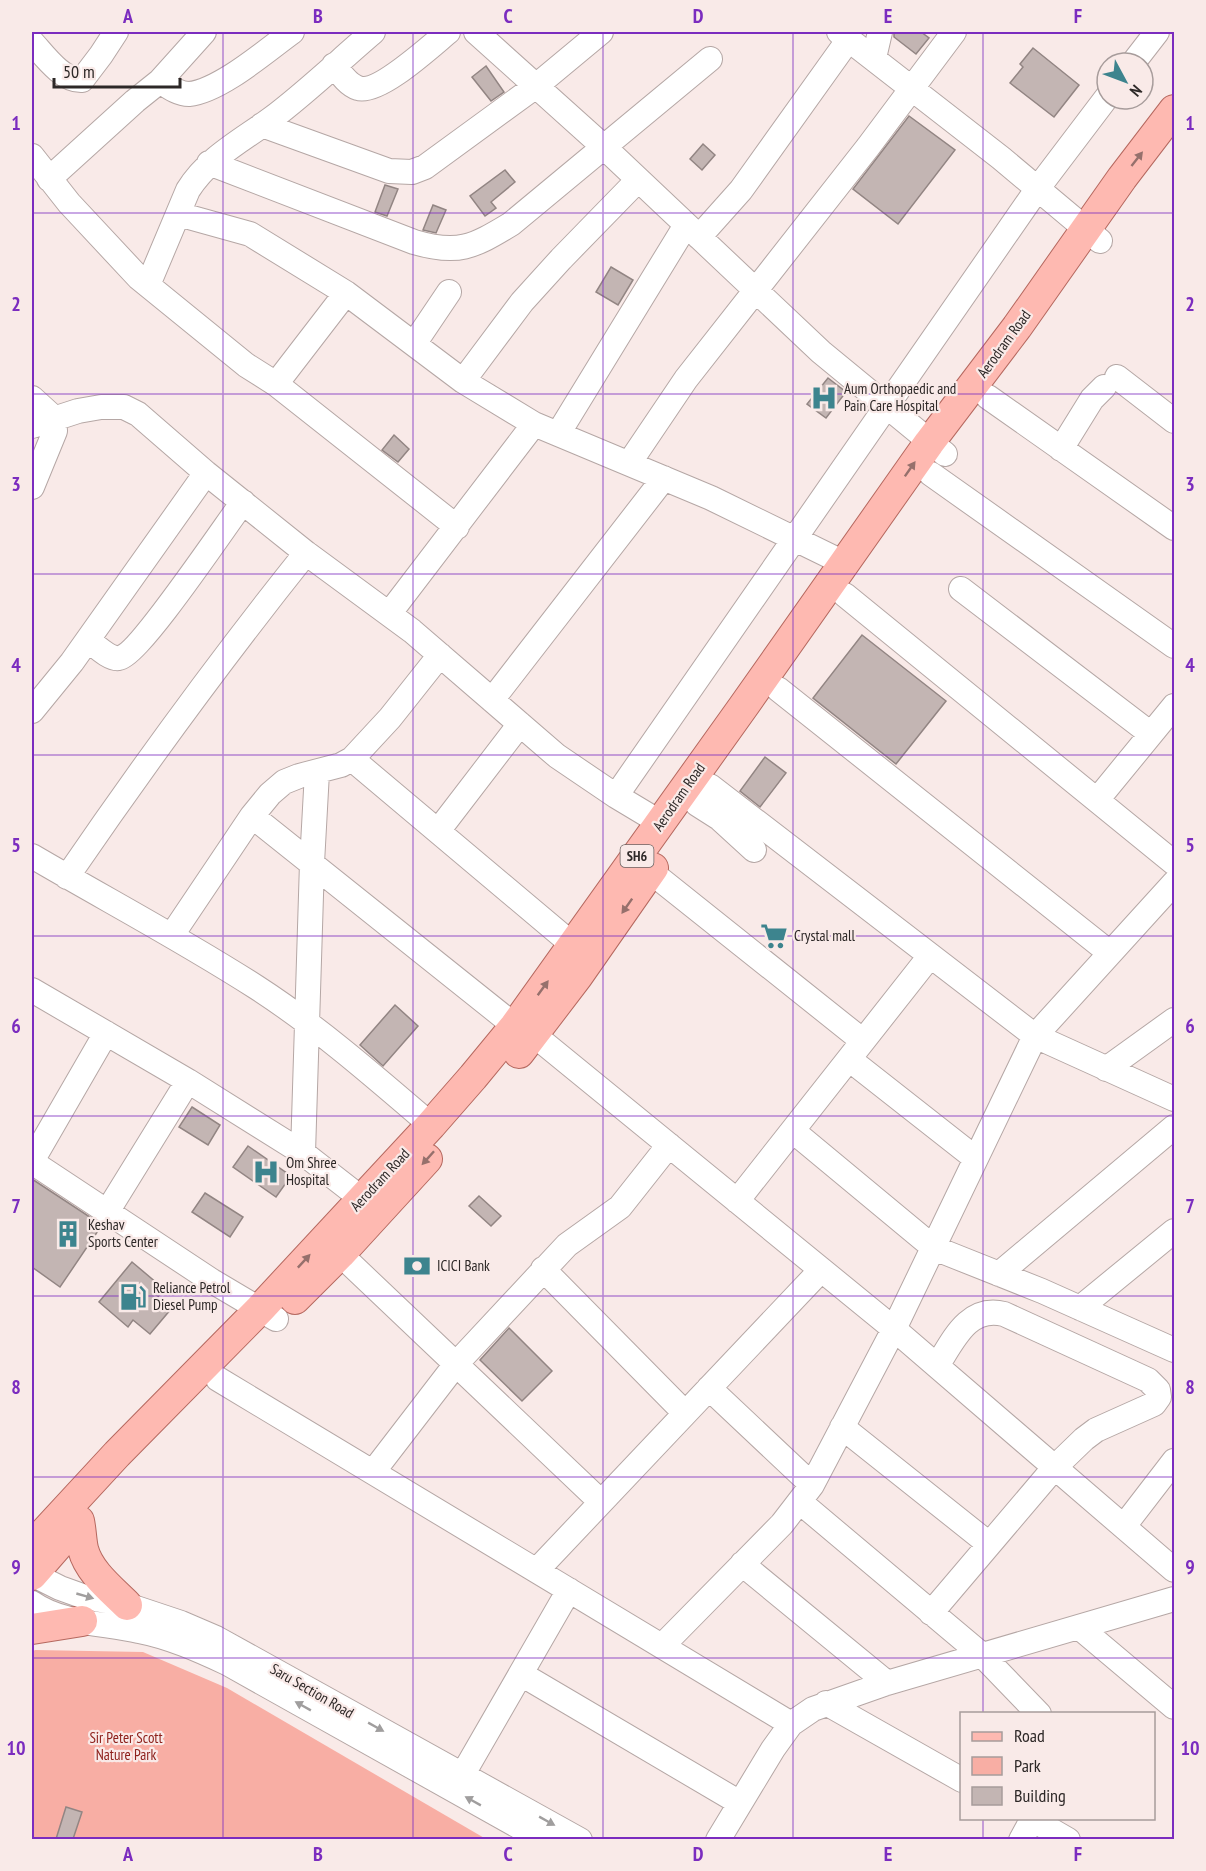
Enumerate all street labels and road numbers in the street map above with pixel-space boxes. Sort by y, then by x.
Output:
street label: Aerodram Road [973,306,1034,381]
street label: Aerodram Road [648,759,709,834]
road number: SH6 [620,845,654,867]
street label: Aerodram Road [346,1144,413,1215]
street label: Saru Section Road [267,1659,357,1722]

